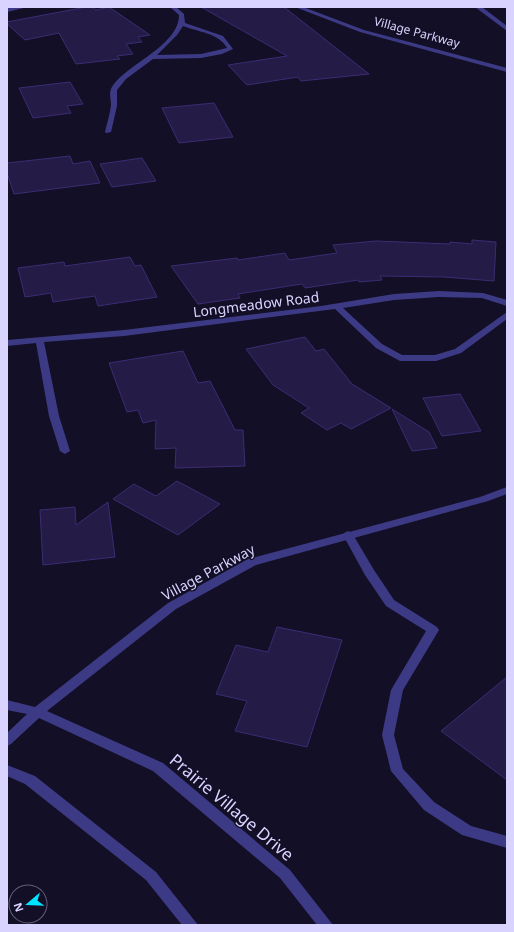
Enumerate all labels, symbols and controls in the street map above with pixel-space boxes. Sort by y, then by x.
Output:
street label: Village Parkway [372,12,463,52]
street label: Longmeadow Road [192,287,320,321]
street label: Village Parkway [158,539,259,605]
street label: Prairie Village Drive [165,748,299,866]
north arrow [8,884,48,924]
text: N [10,901,27,914]

